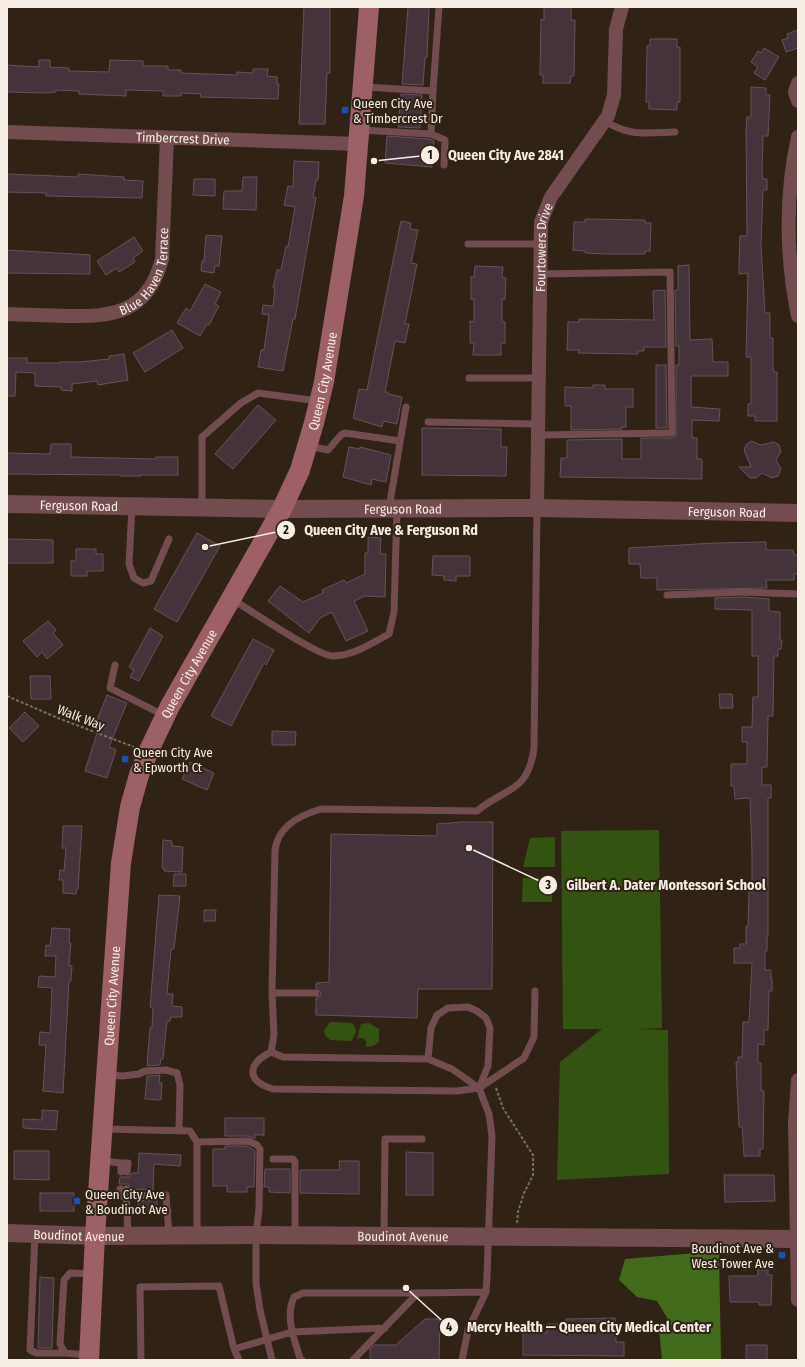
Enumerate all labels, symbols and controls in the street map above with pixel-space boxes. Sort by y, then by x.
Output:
place label: Queen City Ave & Timbercrest Dr [353,96,443,126]
marker: Queen City Ave & Timbercrest Dr [340,105,350,115]
street label: Timbercrest Drive [136,129,230,148]
callout: Queen City Ave 2841 [420,142,572,168]
text: Queen City Ave 2841 [448,147,564,164]
text: 1 [427,148,433,162]
street label: Fourtowers Drive [533,201,556,292]
street label: Blue Haven Terrace [117,227,171,318]
street label: Queen City Avenue [305,331,340,432]
street label: Ferguson Road [40,498,118,514]
street label: Ferguson Road [364,501,442,517]
street label: Ferguson Road [688,504,766,520]
callout: Queen City Ave & Ferguson Rd [276,517,485,543]
text: Queen City Ave & Ferguson Rd [304,522,478,539]
text: 2 [282,523,289,537]
street label: Queen City Avenue [158,627,220,721]
street label: Walk Way [55,702,107,733]
place label: Queen City Ave & Epworth Ct [133,745,213,775]
marker: Queen City Ave & Epworth Ct [120,754,130,764]
callout: Gilbert A. Dater Montessori School [538,872,774,898]
text: Gilbert A. Dater Montessori School [566,877,766,894]
text: 3 [544,878,551,892]
street label: Queen City Avenue [101,945,123,1046]
place label: Queen City Ave & Boudinot Ave [85,1187,168,1217]
marker: Queen City Ave & Boudinot Ave [72,1196,82,1206]
street label: Boudinot Avenue [33,1227,125,1244]
street label: Boudinot Avenue [357,1229,449,1244]
place label: Boudinot Ave & West Tower Ave [691,1241,774,1271]
marker: Boudinot Ave & West Tower Ave [777,1250,787,1260]
callout: Mercy Health — Queen City Medical Center [439,1314,719,1340]
text: Mercy Health — Queen City Medical Center [467,1319,712,1336]
text: 4 [446,1320,452,1334]

